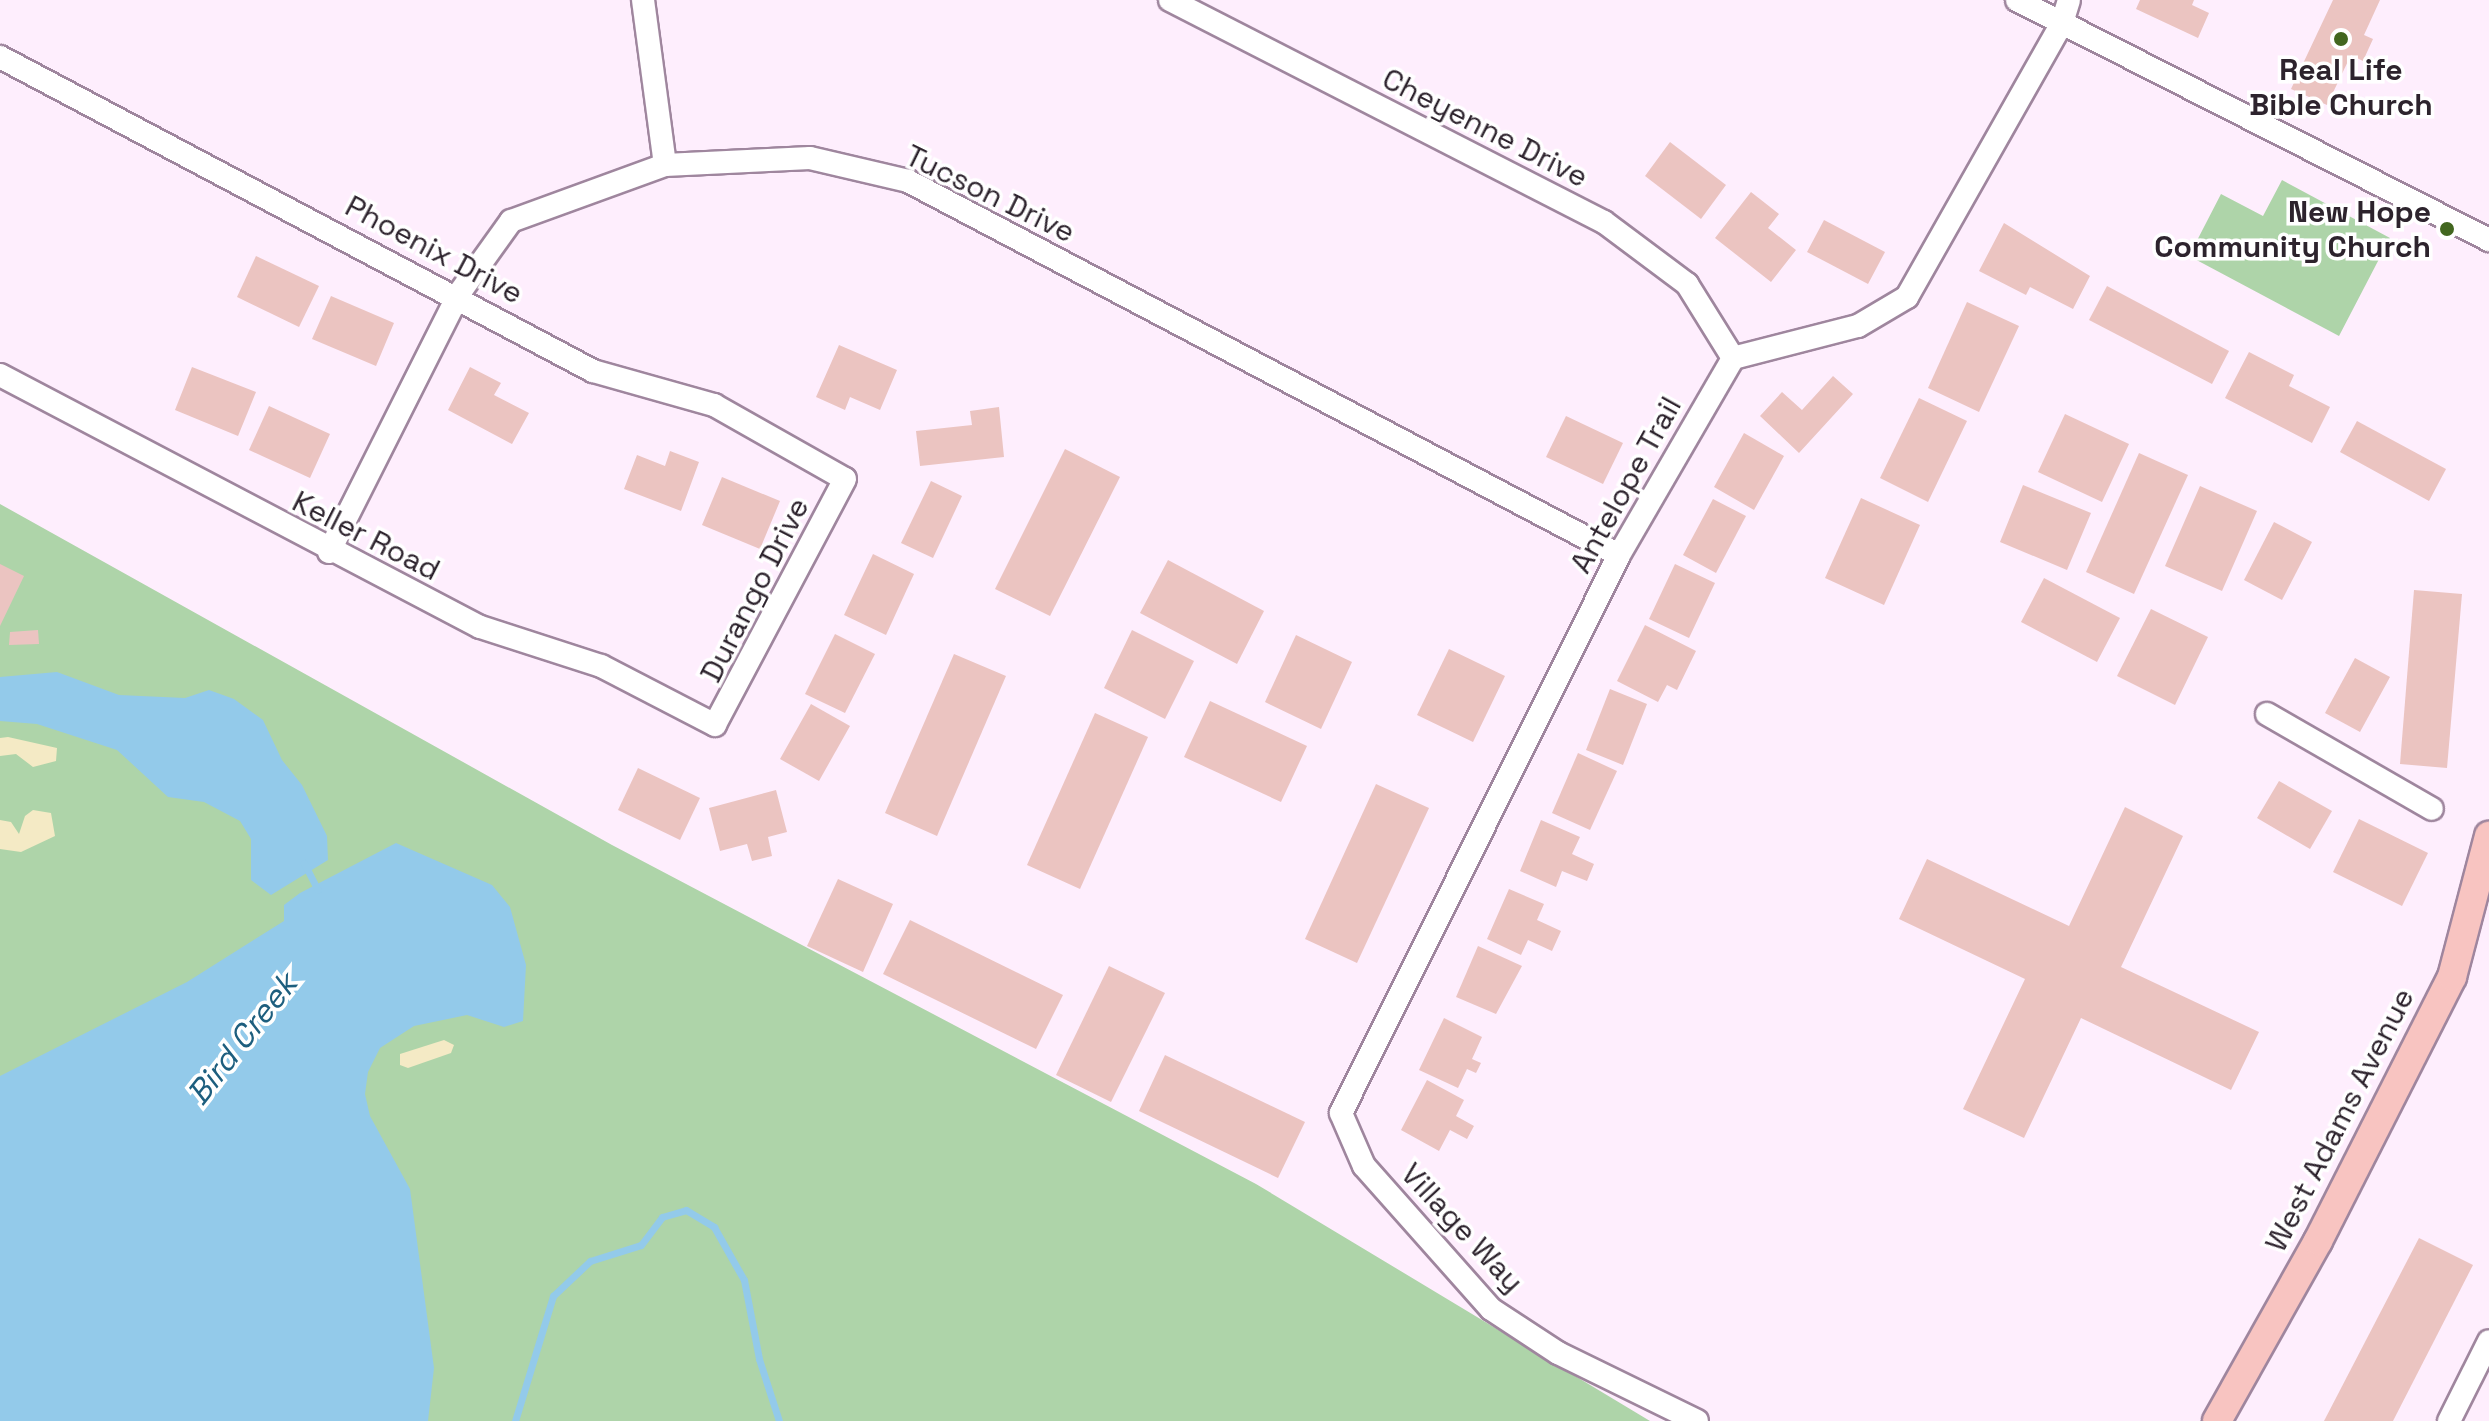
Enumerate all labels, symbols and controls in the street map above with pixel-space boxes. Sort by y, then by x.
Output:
marker: Real Life Bible Church [2332,30,2350,48]
place label: Real Life Bible Church [2249,52,2433,122]
street label: Cheyenne Drive [1376,61,1594,195]
street label: Tucson Drive [899,138,1081,250]
street label: Phoenix Drive [339,188,529,312]
place label: New Hope Community Church [2154,194,2431,264]
marker: New Hope Community Church [2438,220,2456,238]
street label: Antelope Trail [1563,390,1689,580]
street label: Keller Road [286,484,446,588]
street label: Durango Drive [693,492,817,688]
water label: Bird Creek [179,966,305,1112]
street label: West Adams Avenue [2258,982,2422,1258]
street label: Village Way [1393,1156,1531,1300]

